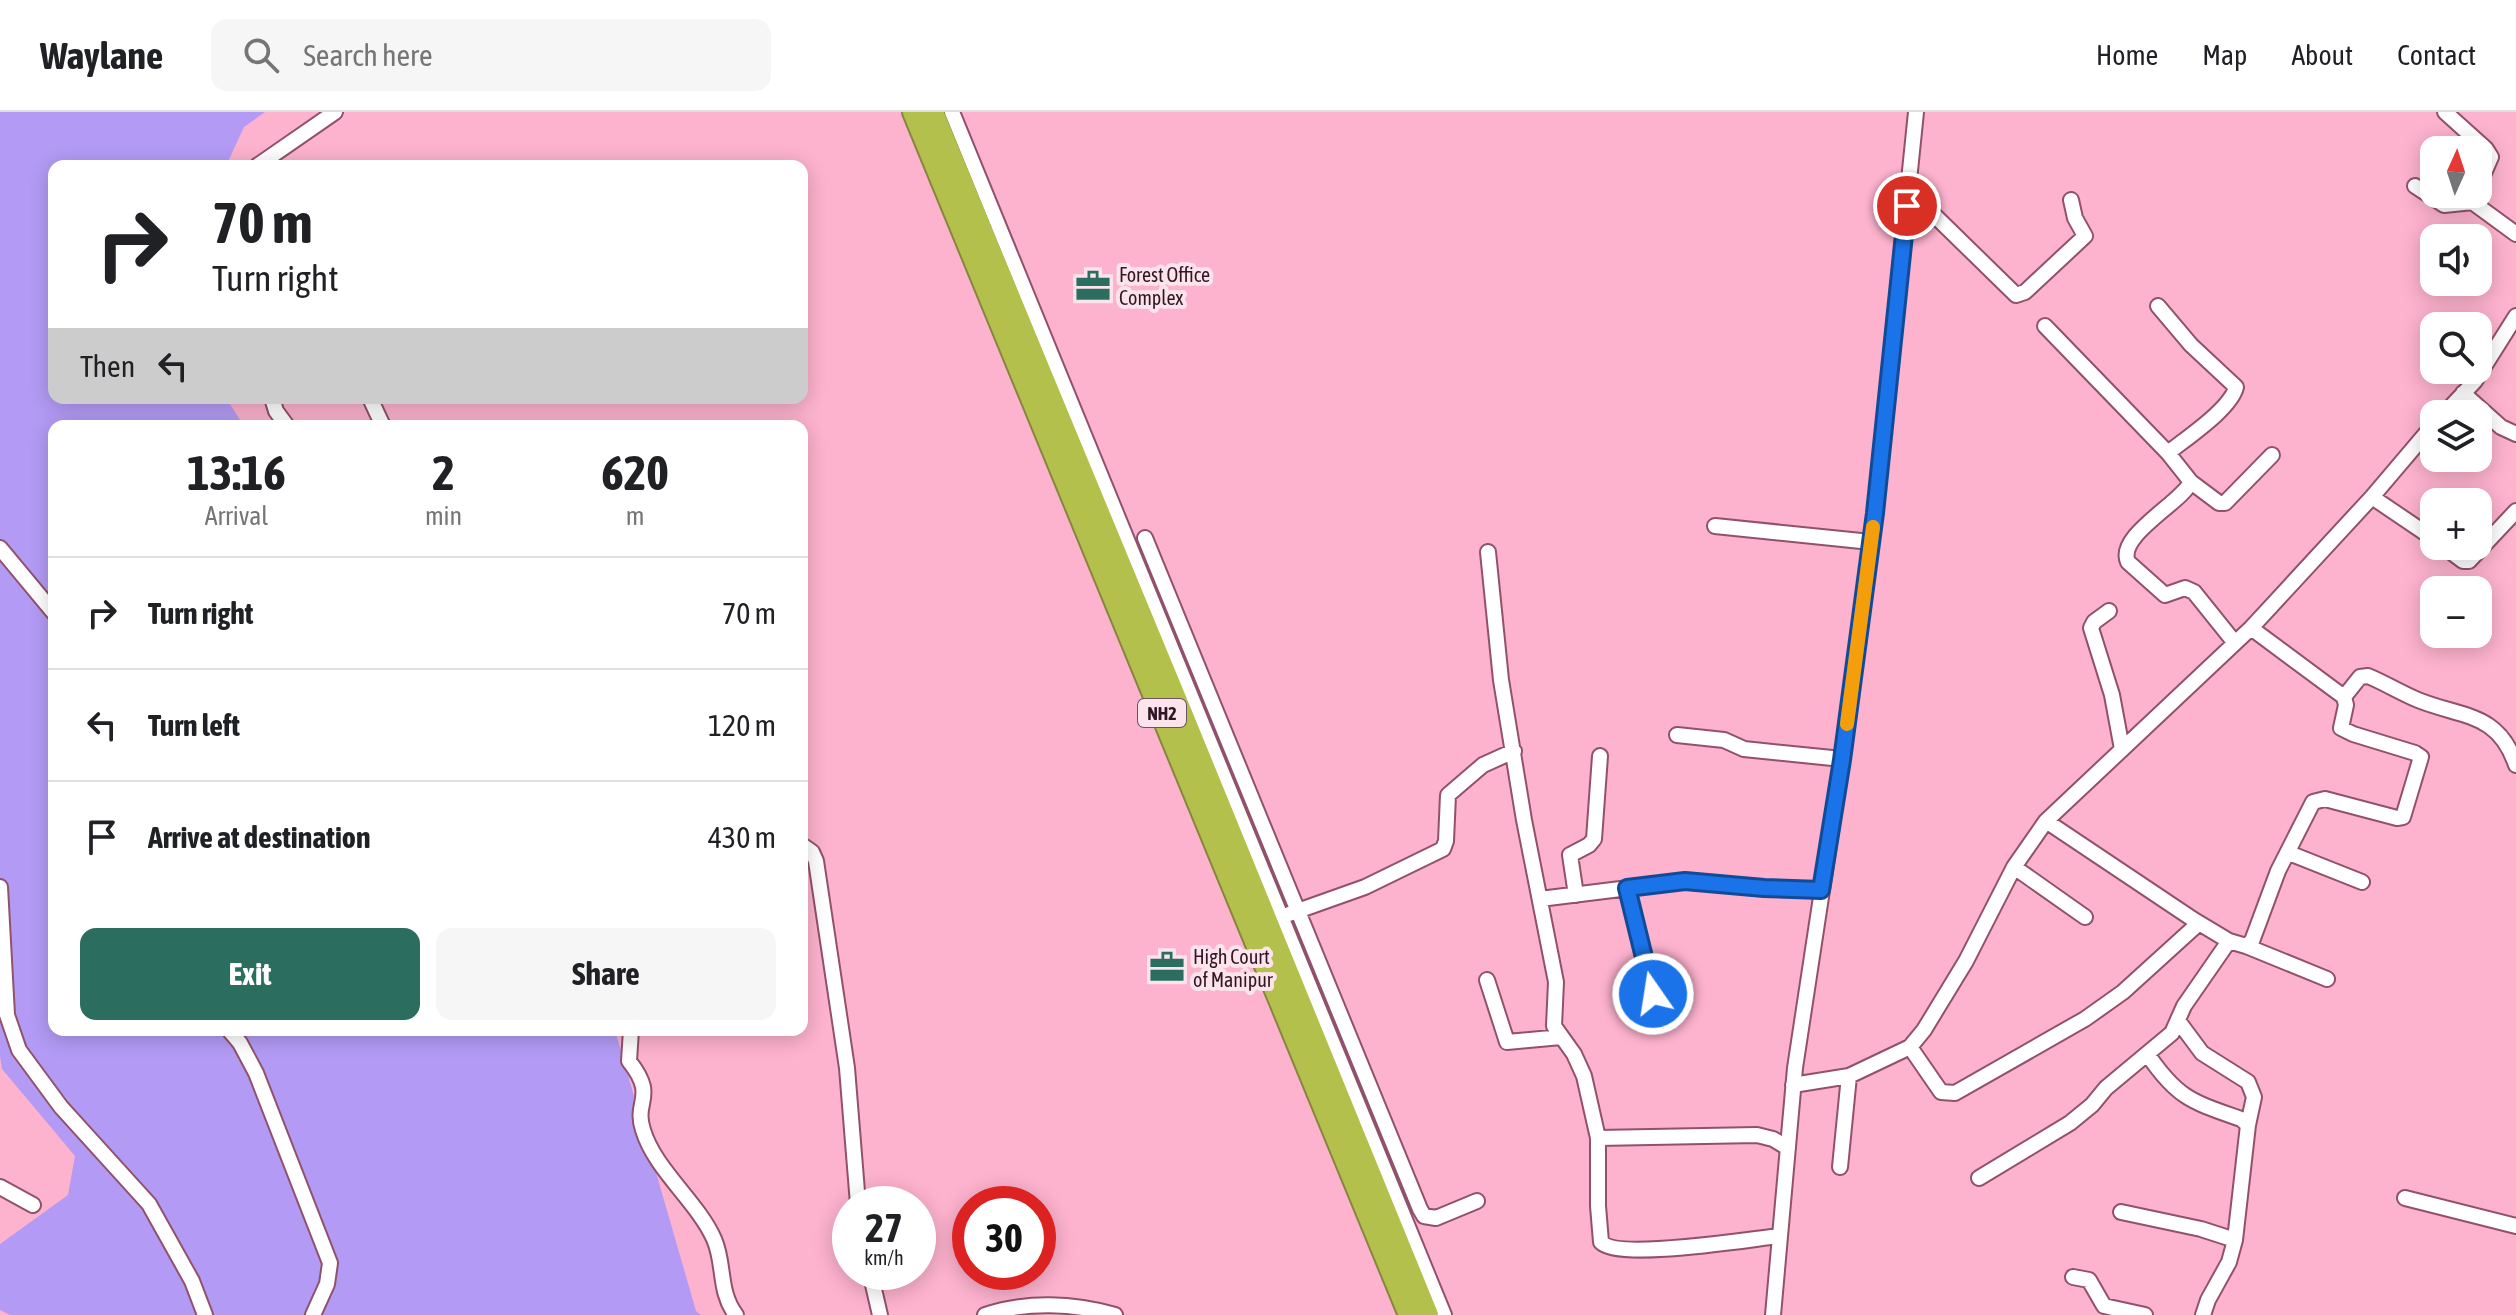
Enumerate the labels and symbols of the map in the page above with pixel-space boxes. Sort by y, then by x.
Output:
north arrow [2420,136,2492,208]
pin [1873,172,1941,240]
place label: Forest Office Complex [1119,263,1210,309]
office icon: Forest Office Complex [1074,267,1112,305]
road number: NH2 [1138,699,1186,727]
place label: High Court of Manipur [1193,945,1274,991]
office icon: High Court of Manipur [1148,948,1186,986]
position arrow [1611,952,1695,1036]
speed limit sign: 30 [952,1186,1056,1290]

